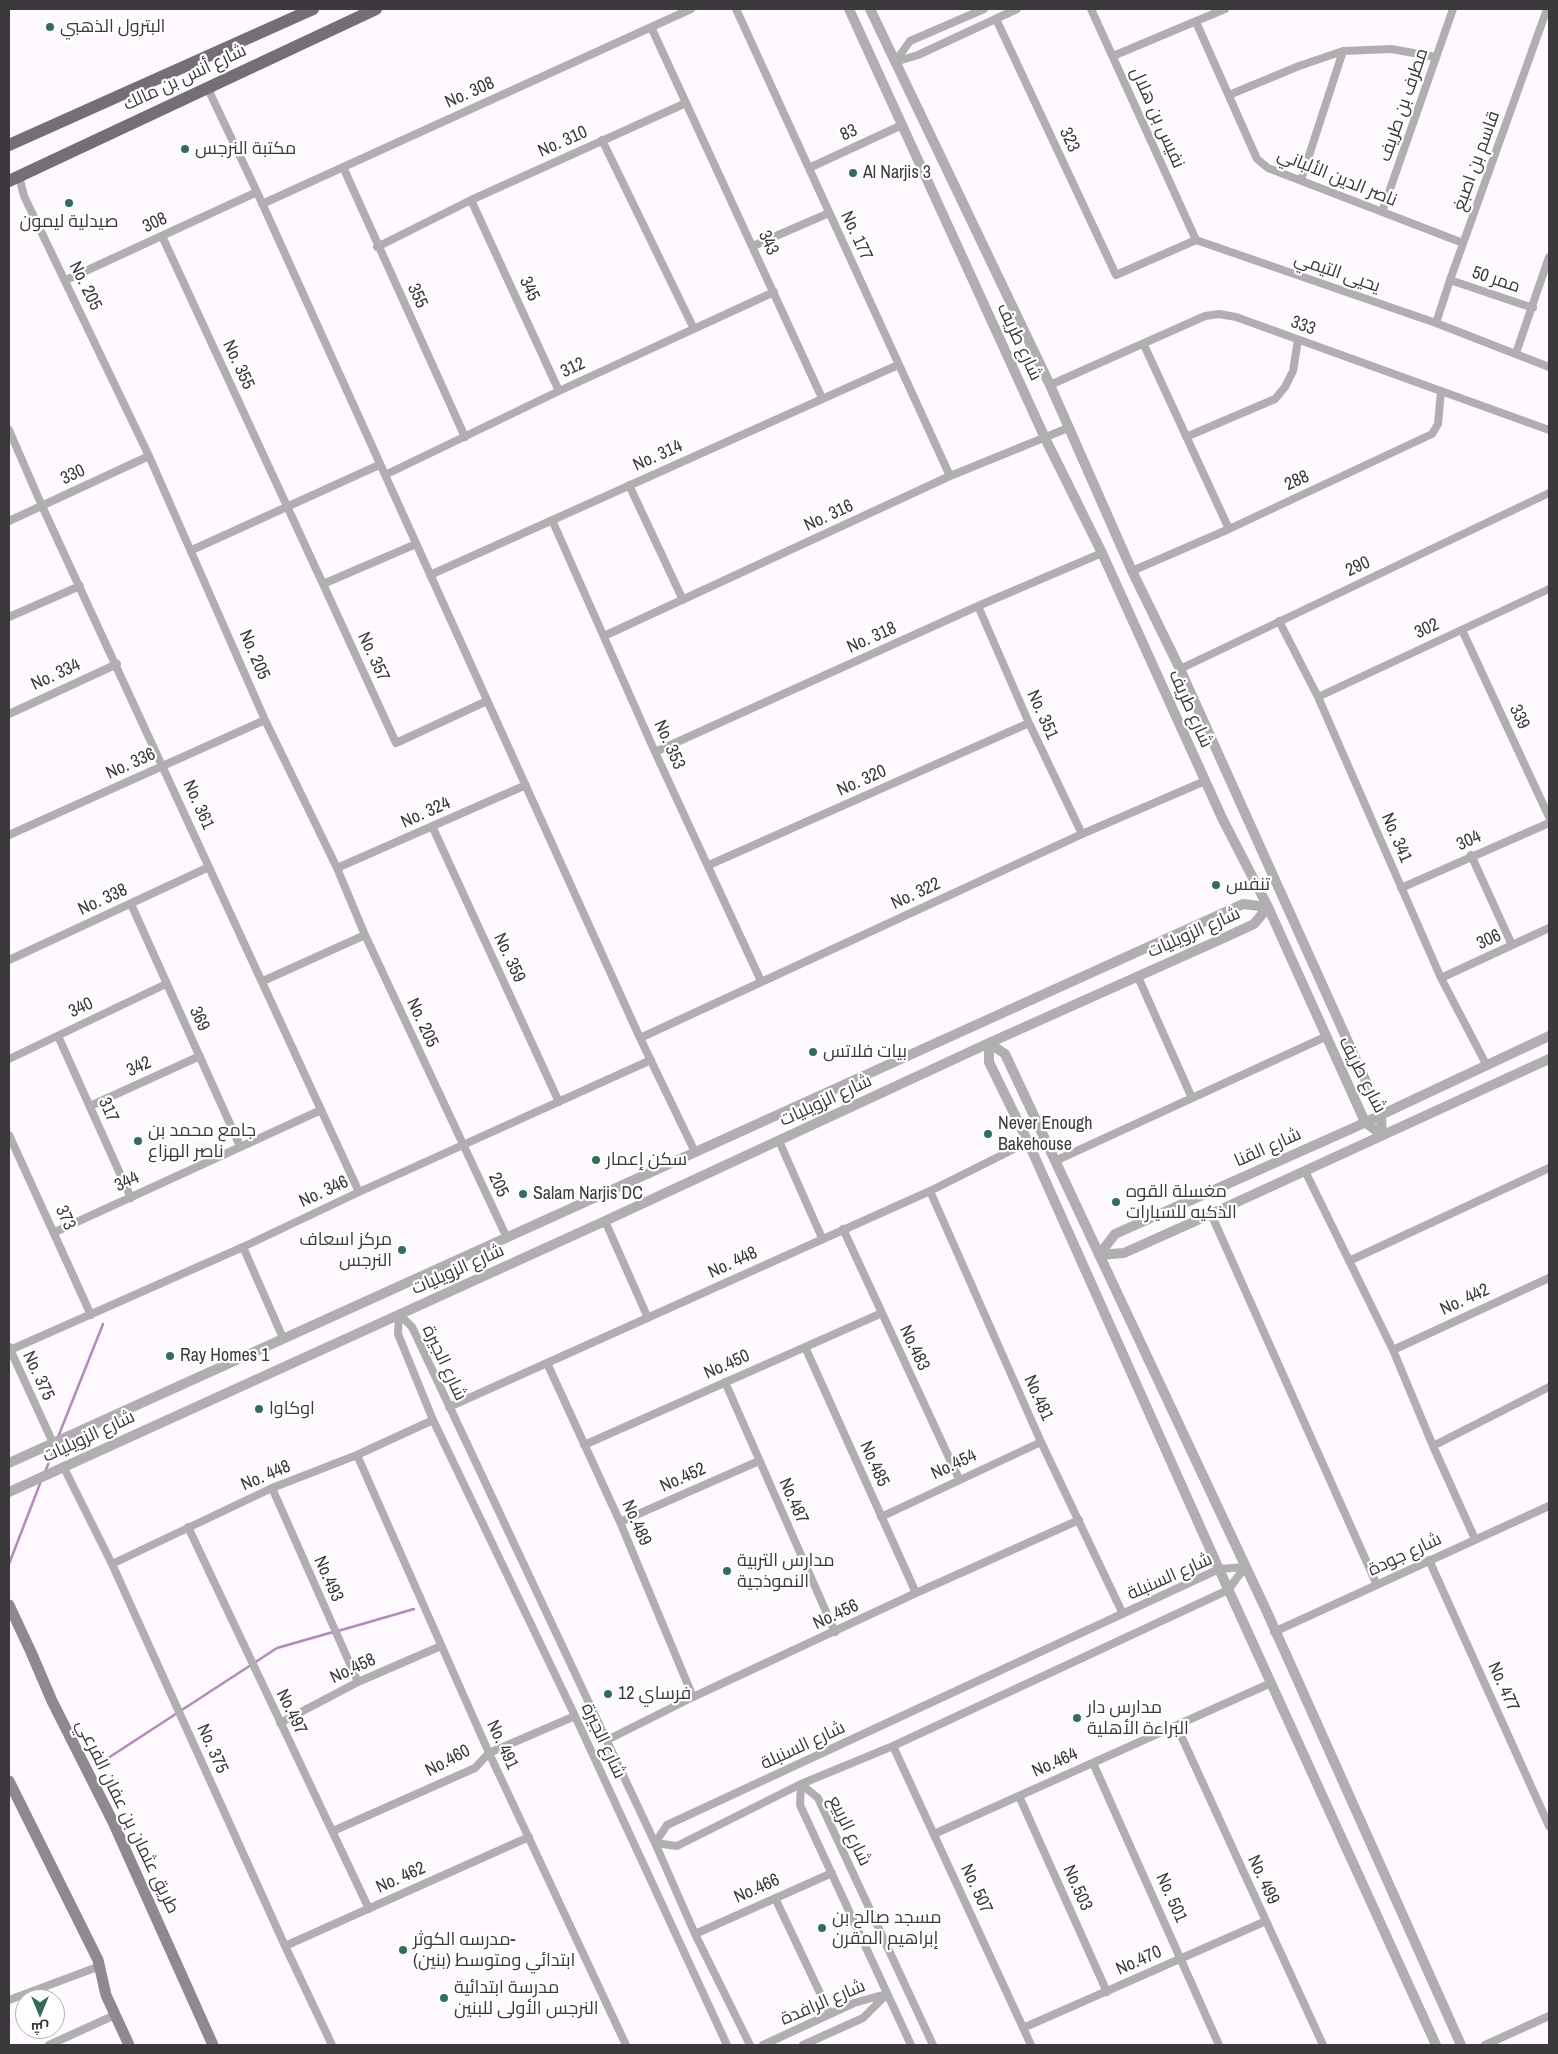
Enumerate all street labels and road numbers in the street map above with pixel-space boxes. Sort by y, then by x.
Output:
street label: شارع أنس بن مالك [120,40,250,116]
street label: مطرف بن طريف [1374,45,1434,165]
street label: نفيس بن هلال [1125,64,1189,172]
street label: No. 308 [442,73,498,113]
street label: قاسم بن اصبغ [1449,108,1505,214]
street label: 83 [837,120,861,146]
street label: No. 310 [535,122,591,162]
street label: 323 [1054,124,1084,156]
street label: ناصر الدين الألباني [1274,144,1400,212]
street label: 308 [139,208,171,238]
street label: No. 177 [835,208,877,264]
street label: 343 [753,227,783,259]
street label: يحيى التيمي [1291,248,1383,298]
street label: No. 205 [64,258,106,314]
street label: ممر 50 [1469,262,1523,298]
street label: 345 [514,273,544,305]
street label: 355 [402,280,432,312]
street label: شارع طريف [992,300,1046,384]
street label: 333 [1288,312,1318,340]
street label: No. 355 [217,337,259,393]
street label: 312 [557,353,589,383]
street label: No. 314 [630,436,686,476]
street label: 330 [57,460,89,490]
street label: 288 [1281,466,1313,496]
street label: No. 316 [801,495,857,537]
street label: 290 [1342,552,1374,582]
street label: 302 [1411,614,1443,644]
street label: No. 318 [844,618,900,658]
street label: No. 205 [234,627,274,683]
street label: No. 357 [352,629,394,685]
street label: No. 334 [28,654,84,696]
street label: شارع طريف [1163,667,1217,751]
street label: No. 351 [1022,687,1062,743]
street label: 339 [1504,701,1534,733]
street label: No. 353 [649,717,689,773]
street label: No. 336 [103,744,159,784]
street label: No. 320 [834,761,890,801]
street label: No. 361 [178,777,218,833]
street label: No. 324 [398,793,454,833]
street label: No. 341 [1376,810,1416,866]
street label: 304 [1453,826,1485,856]
street label: No. 322 [888,873,944,915]
street label: No. 338 [75,879,131,921]
street label: شارع الزويليات [1144,903,1244,963]
street label: 306 [1473,925,1505,955]
street label: No. 359 [488,930,530,986]
street label: 340 [65,993,97,1023]
street label: No. 205 [401,995,443,1051]
street label: 369 [184,1003,214,1035]
street label: شارع طريف [1334,1033,1390,1117]
street label: 342 [123,1052,155,1082]
street label: شارع الزويليات [777,1070,875,1132]
street label: 317 [93,1094,123,1126]
street label: شارع القنا [1231,1124,1305,1172]
street label: 344 [111,1167,143,1197]
street label: 205 [483,1169,513,1201]
street label: No. 346 [296,1171,352,1213]
street label: 373 [50,1202,80,1234]
street label: شارع الزويليات [408,1240,508,1300]
street label: No. 448 [705,1242,761,1284]
street label: No. 442 [1437,1279,1493,1321]
street label: شارع الجيرة [417,1322,471,1404]
street label: No.483 [894,1322,934,1374]
street label: No.450 [701,1345,753,1385]
street label: No. 375 [17,1348,59,1404]
street label: No.481 [1018,1372,1058,1424]
street label: شارع الزويليات [40,1406,138,1468]
street label: No.485 [854,1438,894,1490]
street label: No.454 [928,1445,980,1485]
street label: No. 448 [238,1456,294,1496]
street label: No.452 [657,1458,709,1498]
street label: No.487 [773,1475,813,1527]
street label: No.489 [616,1497,656,1549]
street label: شارع جودة [1365,1529,1445,1581]
street label: شارع السنبلة [1124,1549,1216,1605]
street label: No.493 [308,1553,348,1605]
street label: No.456 [810,1595,862,1635]
street label: No.458 [327,1649,379,1689]
street label: No. 477 [1483,1659,1523,1715]
street label: No.497 [271,1686,311,1738]
street label: شارع الجيرة [576,1700,630,1782]
street label: طريق عثمان بن عفان الفرعي [71,1717,183,1917]
street label: No. 491 [481,1717,523,1773]
street label: شارع السنبلة [757,1717,849,1775]
street label: No. 375 [192,1721,232,1777]
street label: No.460 [422,1740,474,1782]
street label: No.464 [1029,1743,1081,1783]
street label: شارع الربيع [823,1792,875,1870]
street label: No. 499 [1242,1852,1284,1908]
street label: No. 462 [373,1858,429,1898]
street label: No. 507 [955,1861,997,1917]
street label: No.503 [1057,1862,1097,1914]
street label: No.466 [731,1869,783,1909]
street label: No. 501 [1151,1870,1191,1926]
street label: No.470 [1113,1941,1165,1981]
street label: شارع الرافدة [777,1975,869,2031]

